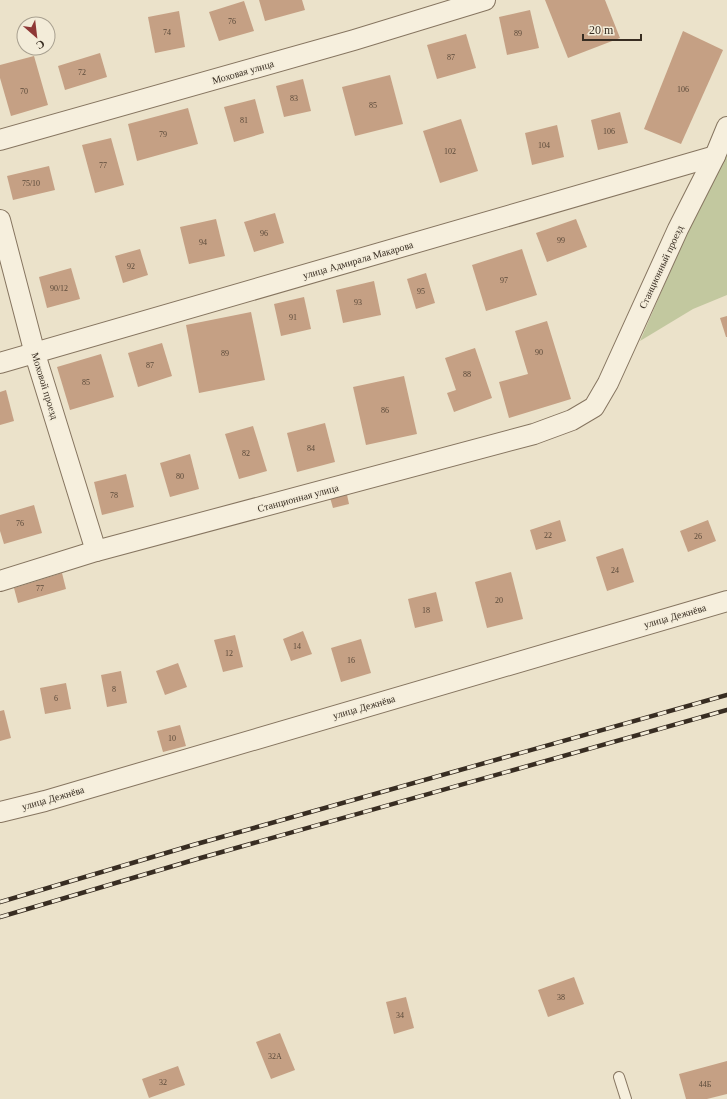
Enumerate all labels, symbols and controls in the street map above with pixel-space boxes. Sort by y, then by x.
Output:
north arrow [16,16,56,56]
scale bar [583,16,641,42]
house number: 76 [228,17,236,26]
text: 20 m [589,23,614,37]
house number: 74 [163,28,171,37]
house number: 89 [514,29,522,38]
text: С [34,38,47,52]
house number: 87 [447,53,455,62]
street label: Моховая улица [211,58,276,86]
house number: 72 [78,68,86,77]
house number: 106 [677,85,689,94]
house number: 70 [20,87,28,96]
house number: 83 [290,94,298,103]
house number: 85 [369,101,377,110]
house number: 81 [240,116,248,125]
house number: 106 [603,127,615,136]
house number: 79 [159,130,167,139]
house number: 104 [538,141,550,150]
house number: 102 [444,147,456,156]
house number: 77 [99,161,107,170]
house number: 75/10 [22,179,40,188]
street label: Станционный проезд [637,224,685,310]
house number: 96 [260,229,268,238]
house number: 99 [557,236,565,245]
house number: 94 [199,238,207,247]
street label: улица Адмирала Макарова [302,239,415,281]
house number: 92 [127,262,135,271]
house number: 97 [500,276,508,285]
house number: 90/12 [50,284,68,293]
house number: 95 [417,287,425,296]
house number: 93 [354,298,362,307]
house number: 91 [289,313,297,322]
house number: 90 [535,348,543,357]
house number: 89 [221,349,229,358]
street label: Моховой проезд [30,351,60,421]
house number: 87 [146,361,154,370]
house number: 88 [463,370,471,379]
house number: 85 [82,378,90,387]
house number: 86 [381,406,389,415]
house number: 84 [307,444,315,453]
house number: 82 [242,449,250,458]
house number: 80 [176,472,184,481]
street label: Станционная улица [256,482,340,514]
house number: 78 [110,491,118,500]
house number: 76 [16,519,24,528]
house number: 22 [544,531,552,540]
house number: 26 [694,532,702,541]
house number: 24 [611,566,619,575]
house number: 77 [36,584,44,593]
house number: 20 [495,596,503,605]
street label: улица Дежнёва [643,602,708,630]
house number: 18 [422,606,430,615]
house number: 14 [293,642,301,651]
house number: 12 [225,649,233,658]
house number: 16 [347,656,355,665]
house number: 8 [112,685,116,694]
street label: улица Дежнёва [332,693,397,721]
house number: 6 [54,694,58,703]
house number: 10 [168,734,176,743]
street label: улица Дежнёва [21,784,86,812]
house number: 38 [557,993,565,1002]
house number: 34 [396,1011,404,1020]
house number: 32А [268,1052,282,1061]
house number: 32 [159,1078,167,1087]
house number: 44Б [699,1080,712,1089]

